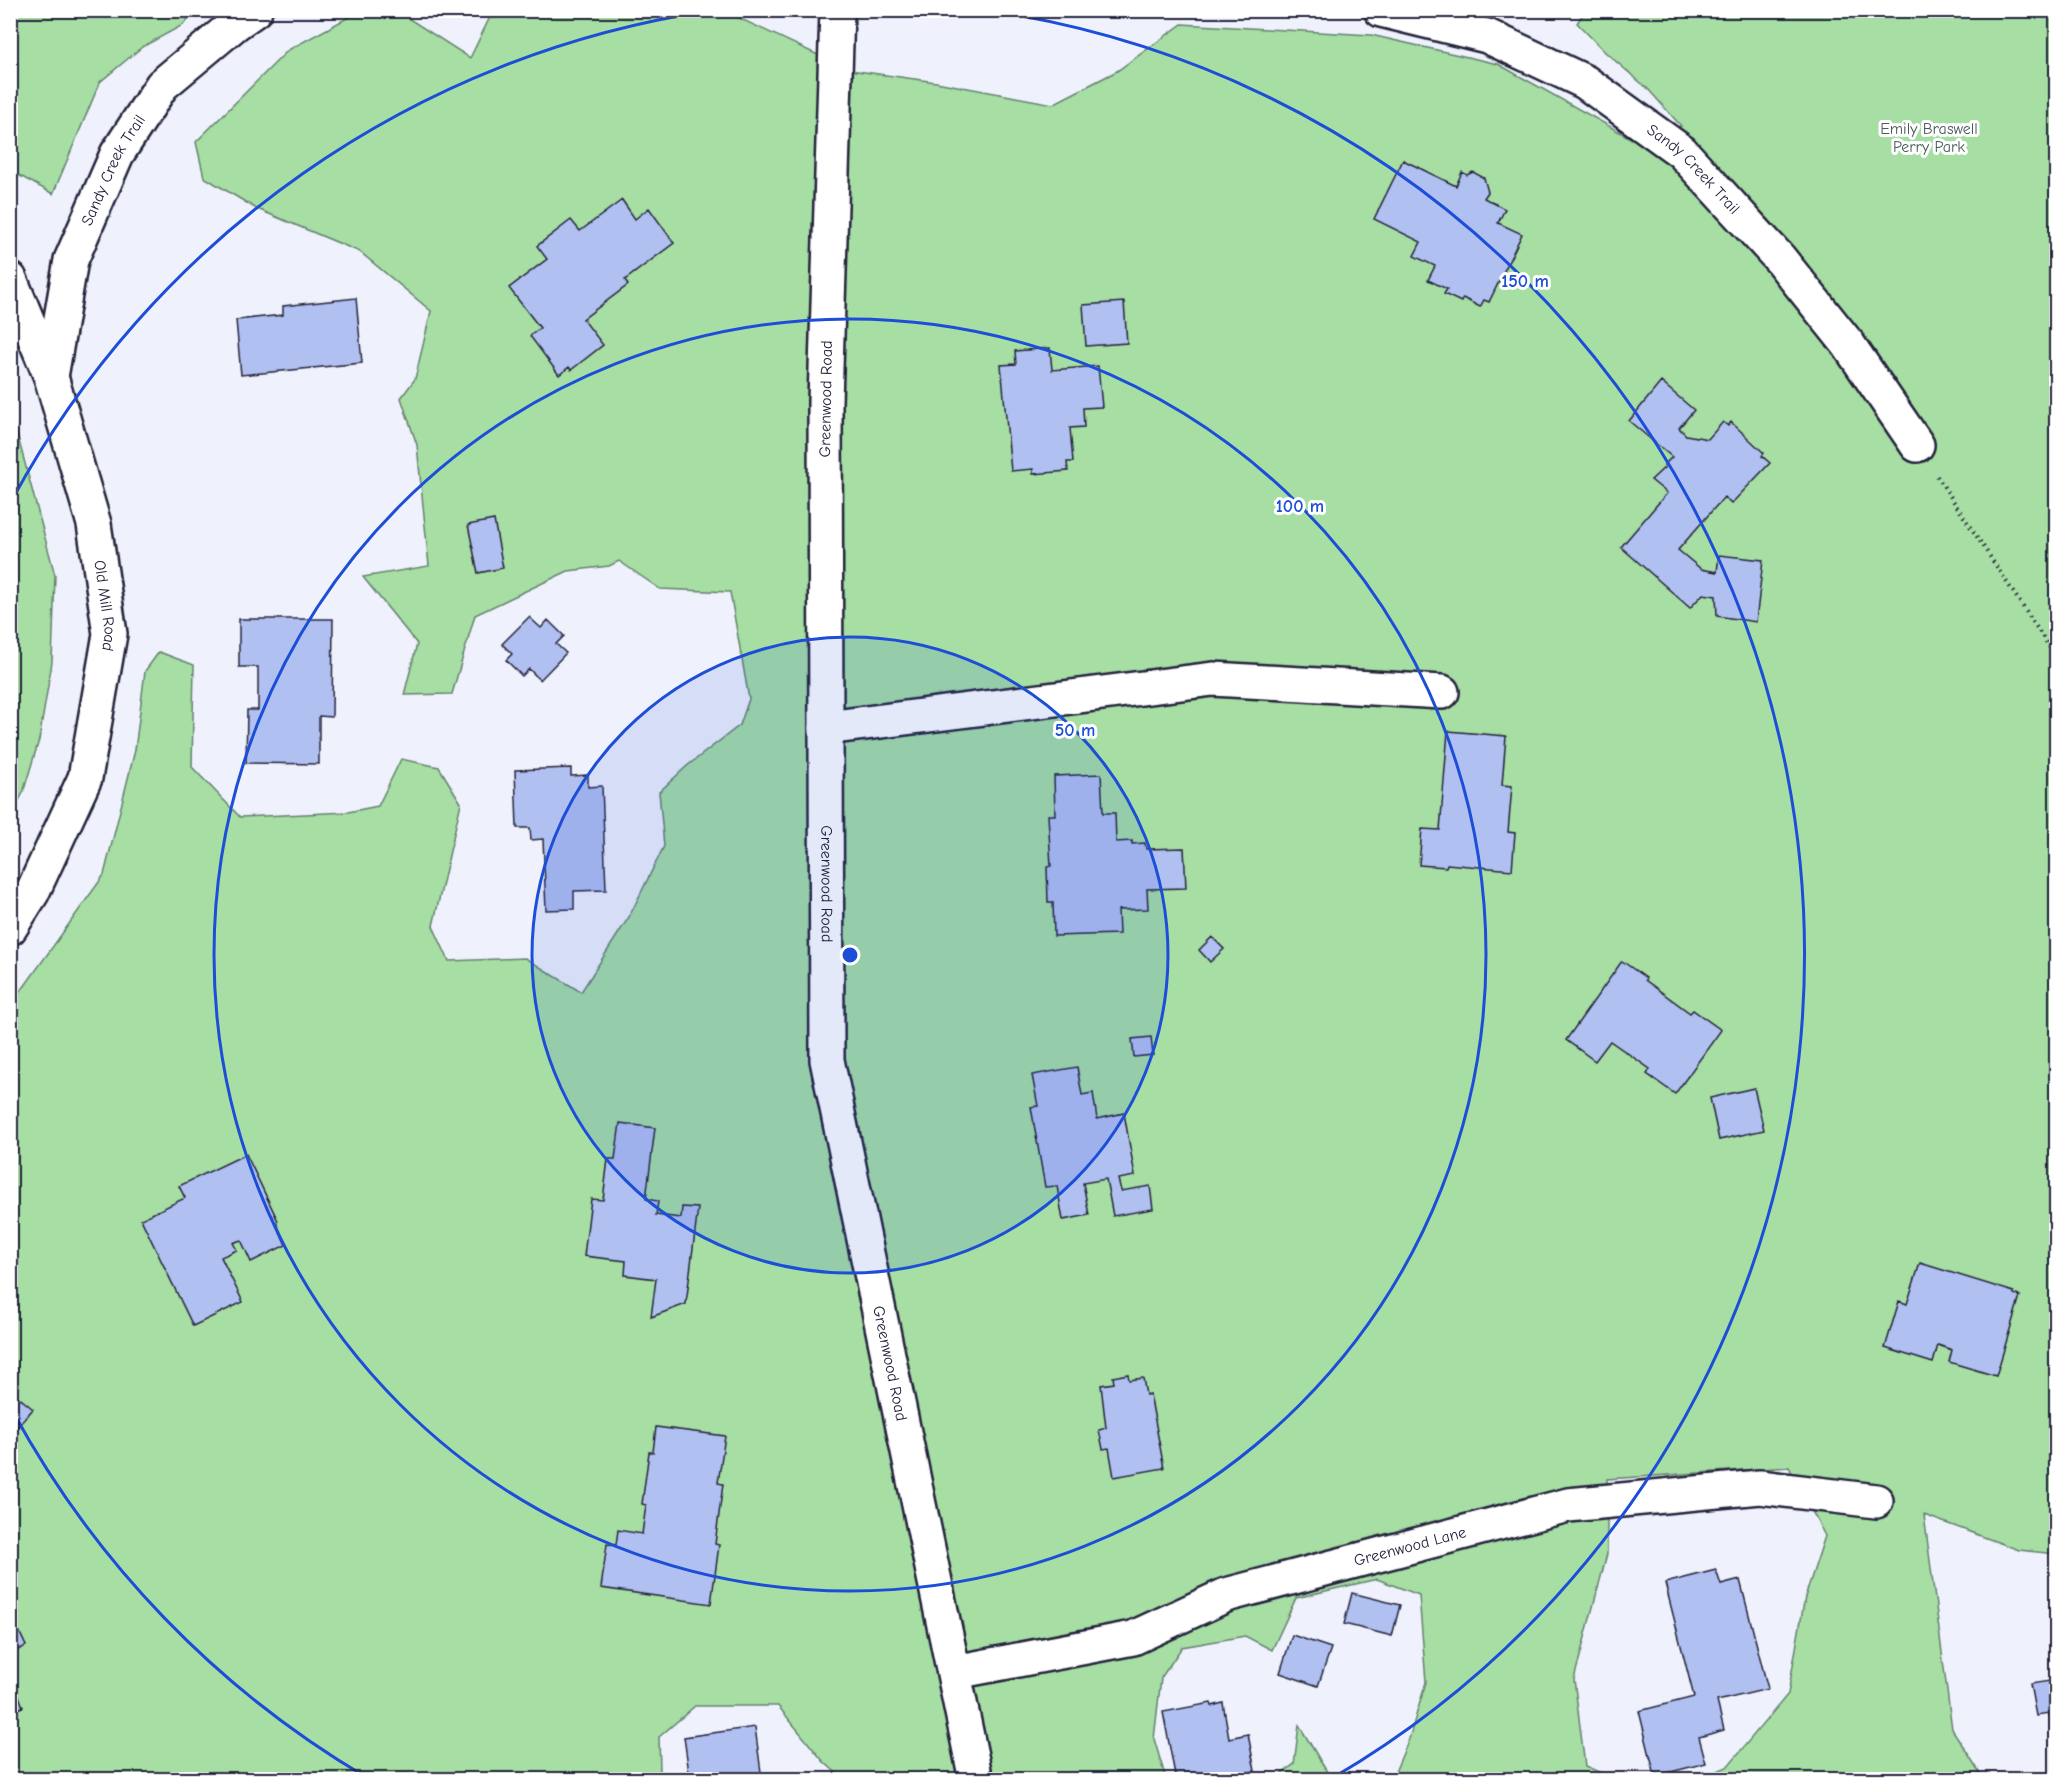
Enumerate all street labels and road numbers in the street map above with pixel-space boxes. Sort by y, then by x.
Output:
street label: Sandy Creek Trail [78,112,149,228]
street label: Sandy Creek Trail [1644,121,1743,218]
street label: Greenwood Road [816,340,836,458]
street label: Old Mill Road [90,559,119,653]
street label: Greenwood Road [817,825,836,942]
street label: Greenwood Road [869,1304,910,1423]
street label: Greenwood Lane [1352,1523,1468,1570]

